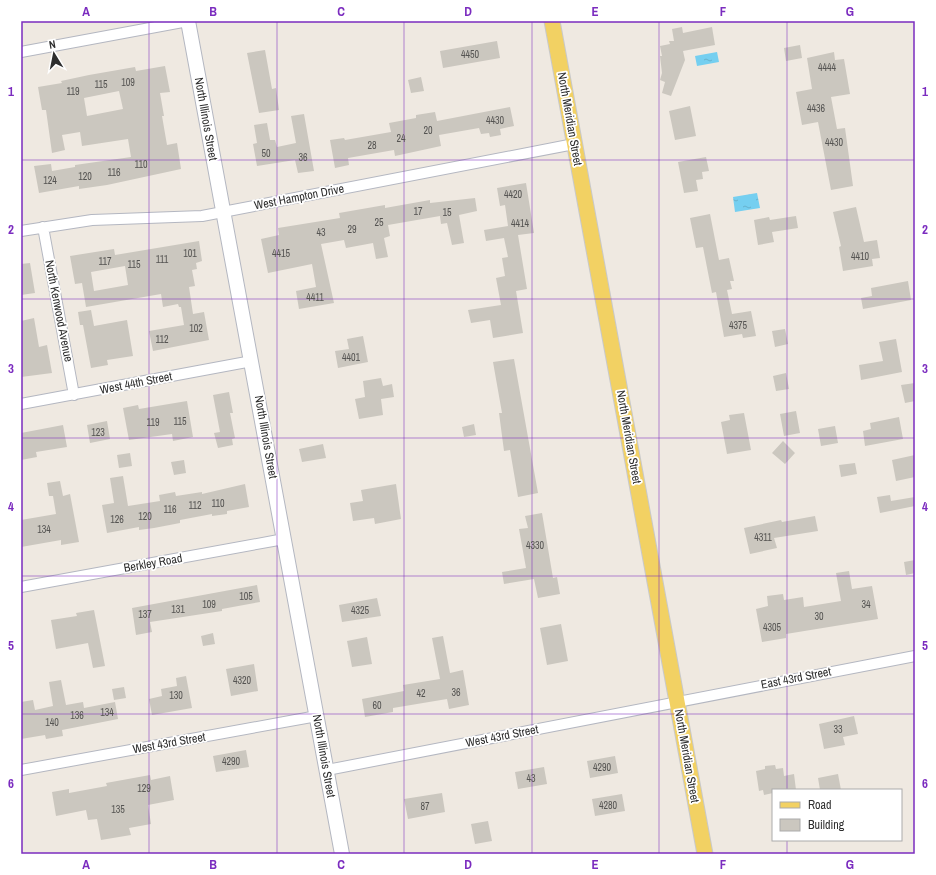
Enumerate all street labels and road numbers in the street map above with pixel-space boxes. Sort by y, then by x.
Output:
street label: North Meridian Street [554,71,586,167]
street label: North Illinois Street [191,76,221,162]
street label: West Hampton Drive [253,180,345,214]
street label: North Kenwood Avenue [41,259,77,363]
street label: West 44th Street [99,368,174,398]
street label: North Meridian Street [613,389,645,485]
street label: North Illinois Street [251,394,281,480]
street label: Berkley Road [123,550,183,576]
street label: East 43rd Street [760,663,833,693]
street label: North Meridian Street [671,708,703,804]
street label: North Illinois Street [309,713,339,799]
street label: West 43rd Street [464,721,540,751]
street label: West 43rd Street [131,729,207,757]

